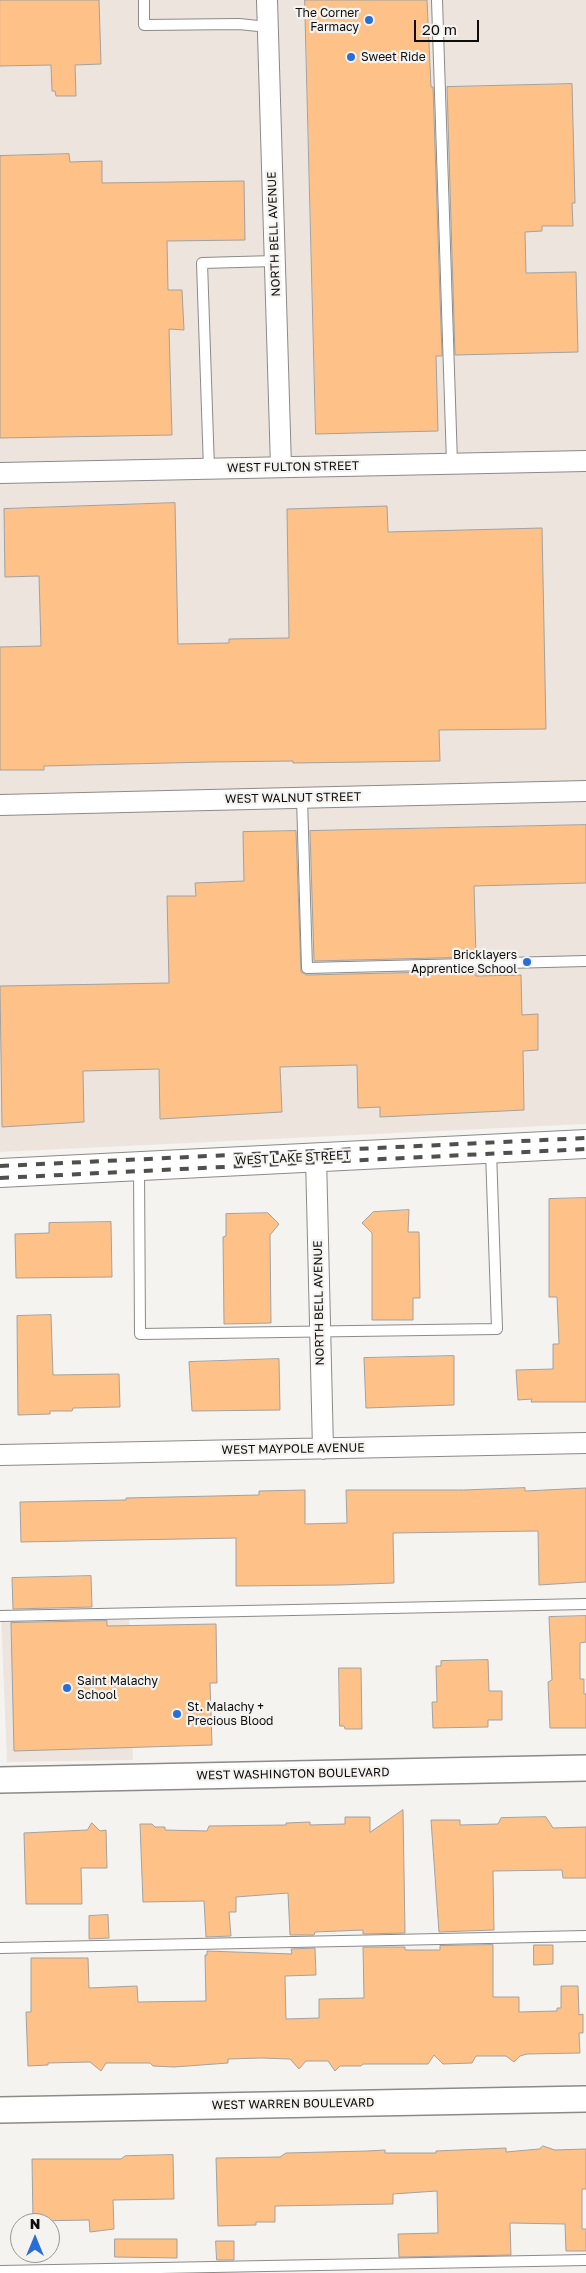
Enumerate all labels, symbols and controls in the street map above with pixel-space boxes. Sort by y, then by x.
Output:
place label: The Corner Farmacy [295,6,359,34]
scale bar [416,10,481,42]
marker: The Corner Farmacy [363,14,375,26]
text: 20 m [422,20,457,38]
place label: Sweet Ride [361,50,426,64]
marker: Sweet Ride [345,51,357,63]
street label: NORTH BELL AVENUE [265,171,283,297]
street label: WEST FULTON STREET [227,459,359,475]
street label: WEST WALNUT STREET [225,790,361,806]
place label: Bricklayers Apprentice School [411,948,517,976]
marker: Bricklayers Apprentice School [521,956,533,968]
street label: WEST LAKE STREET [235,1148,351,1168]
street label: NORTH BELL AVENUE [311,1240,327,1366]
street label: WEST MAYPOLE AVENUE [221,1441,365,1457]
place label: Saint Malachy School [77,1674,158,1702]
marker: Saint Malachy School [61,1682,73,1694]
place label: St. Malachy + Precious Blood [187,1700,273,1728]
marker: St. Malachy + Precious Blood [171,1708,183,1720]
street label: WEST WASHINGTON BOULEVARD [196,1765,390,1783]
street label: WEST WARREN BOULEVARD [211,2095,375,2113]
north arrow [10,2213,60,2263]
text: N [30,2215,40,2232]

